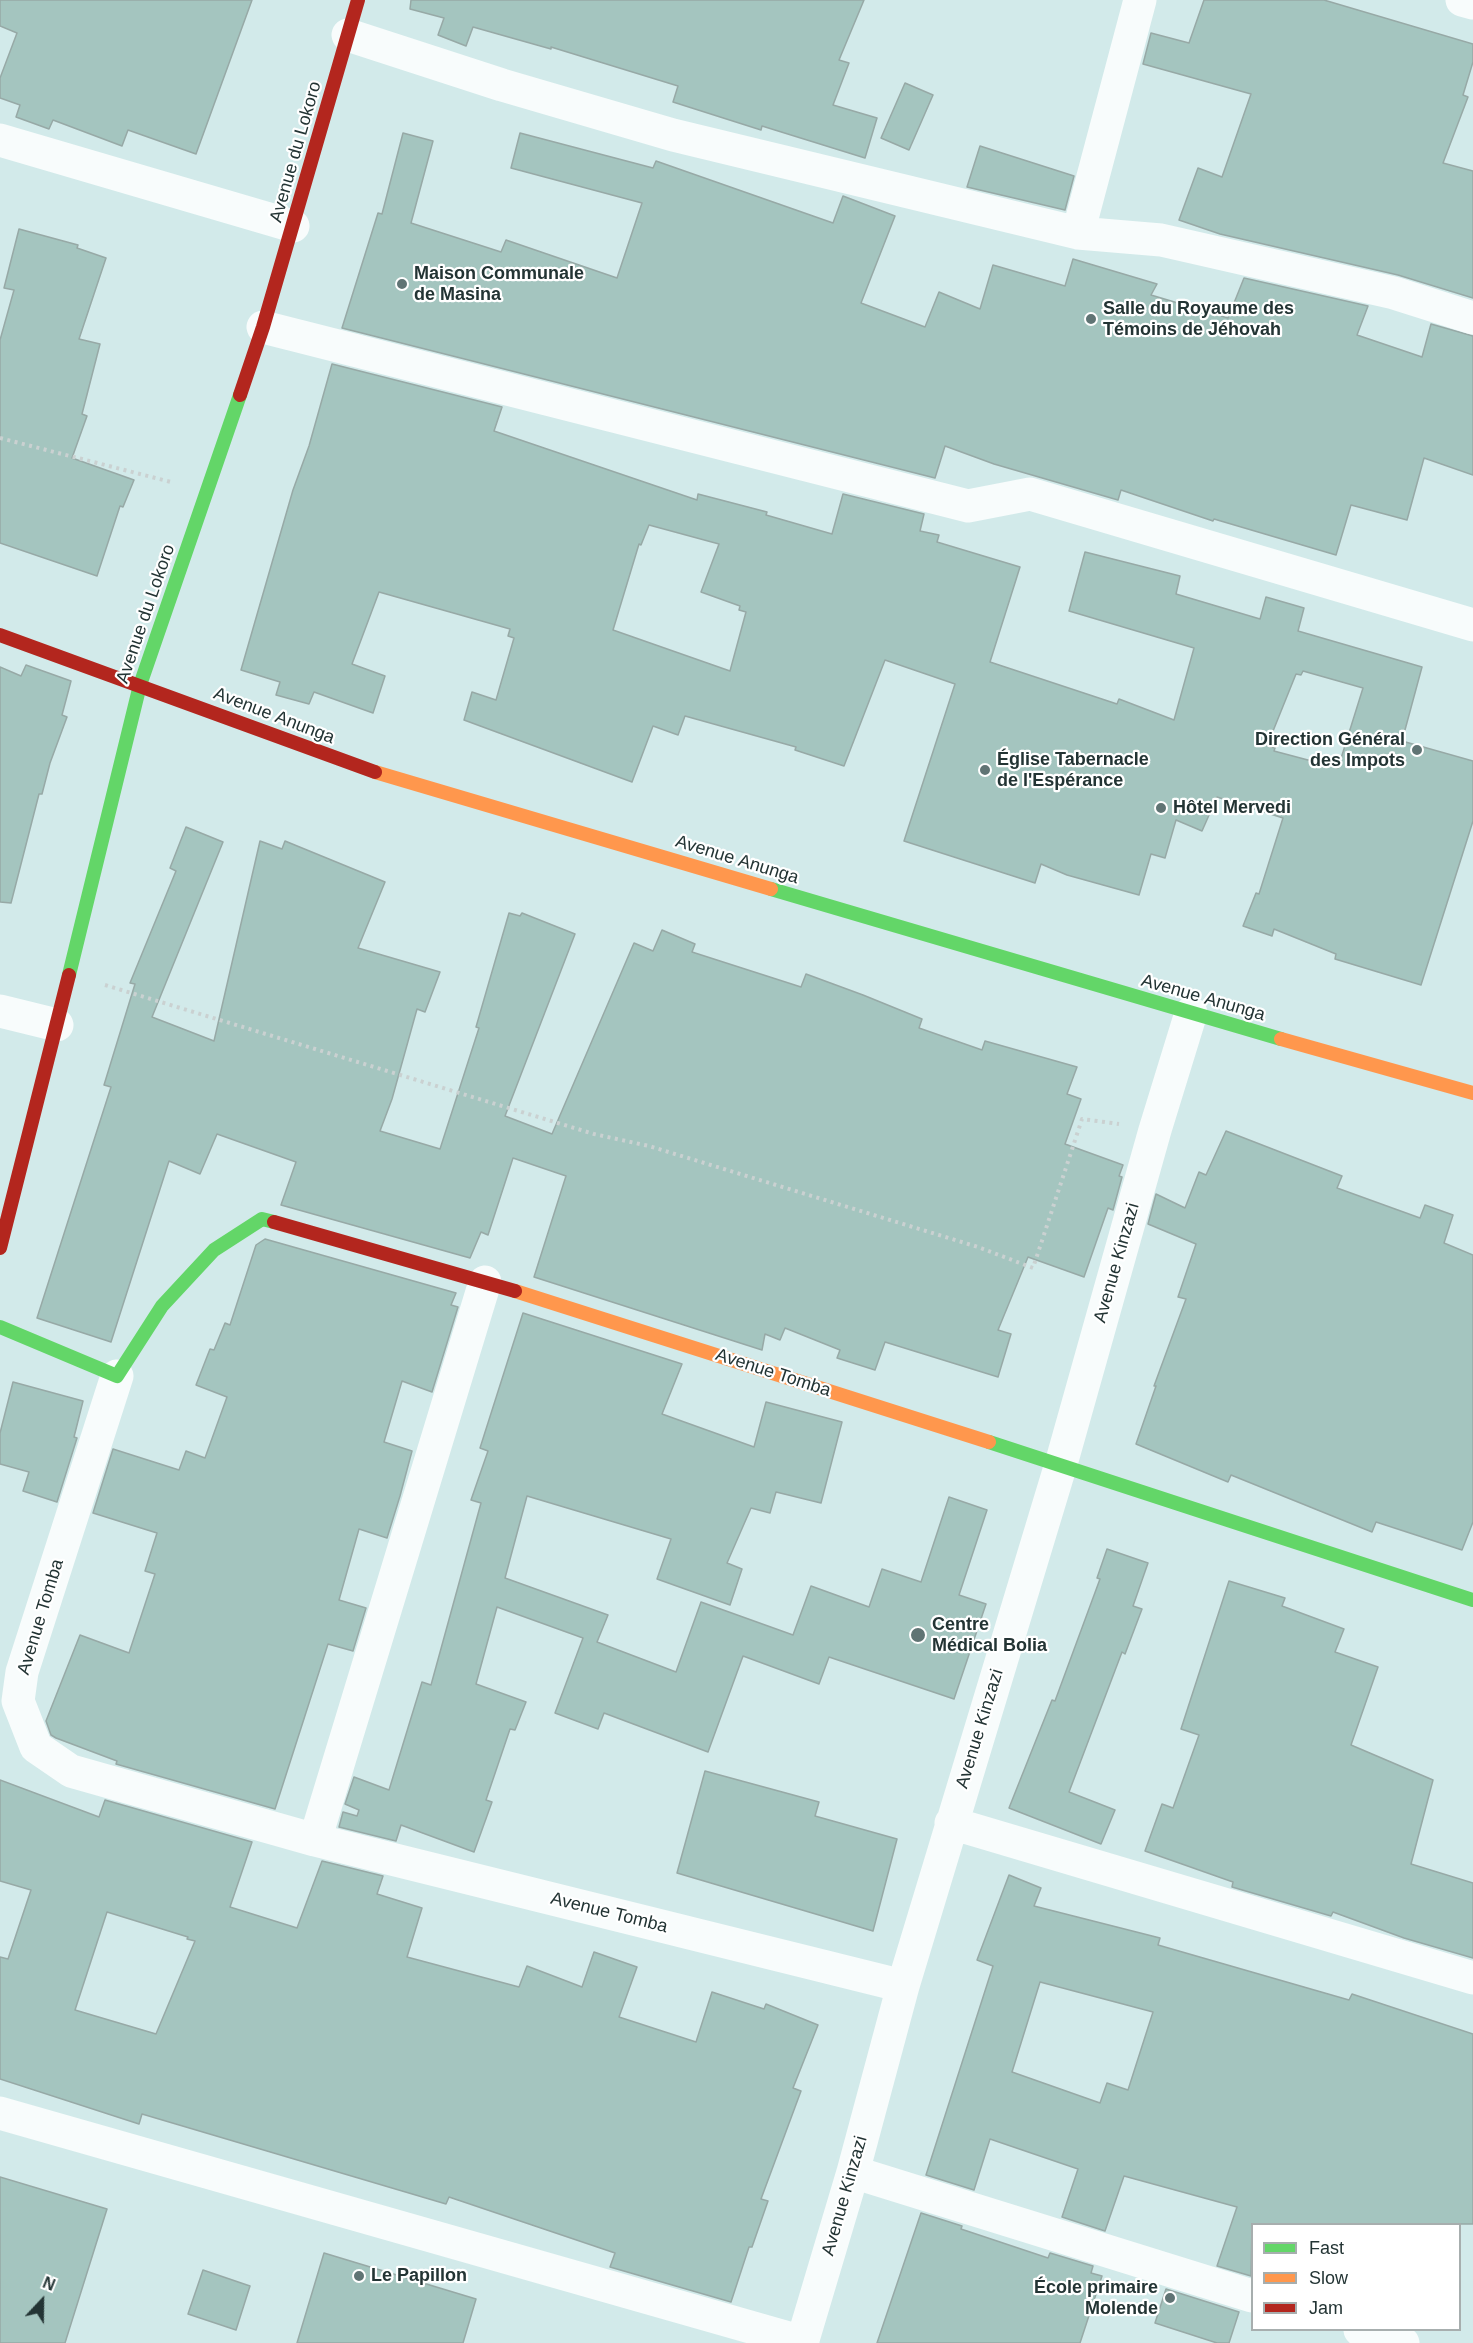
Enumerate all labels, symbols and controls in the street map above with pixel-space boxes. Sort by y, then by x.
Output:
street label: Avenue du Lokoro [266,79,326,225]
place label: Maison Communale de Masina [414,263,584,306]
marker: Maison Communale de Masina [395,277,409,291]
place label: Salle du Royaume des Témoins de Jéhovah [1103,298,1294,340]
marker: Salle du Royaume des Témoins de Jéhovah [1084,312,1098,326]
street label: Avenue du Lokoro [112,542,180,686]
street label: Avenue Anunga [210,683,338,749]
place label: Direction Général des Impots [1255,729,1405,771]
marker: Direction Général des Impots [1410,743,1424,757]
place label: Église Tabernacle de l'Espérance [997,749,1149,792]
marker: Église Tabernacle de l'Espérance [978,763,992,777]
place label: Hôtel Mervedi [1173,797,1291,819]
marker: Hôtel Mervedi [1154,801,1168,815]
street label: Avenue Anunga [673,831,801,889]
street label: Avenue Anunga [1139,970,1267,1026]
street label: Avenue Kinzazi [1090,1201,1144,1325]
street label: Avenue Tomba [713,1344,833,1402]
street label: Avenue Tomba [13,1557,69,1677]
place label: Centre Médical Bolia [932,1614,1047,1656]
marker: Centre Médical Bolia [909,1626,927,1644]
street label: Avenue Kinzazi [952,1667,1008,1791]
street label: Avenue Tomba [548,1888,670,1938]
street label: Avenue Kinzazi [818,2134,872,2258]
legend [1251,2223,1461,2331]
text: Fast [1309,2238,1344,2258]
place label: Le Papillon [371,2265,467,2287]
text: Slow [1309,2268,1348,2288]
marker: Le Papillon [352,2269,366,2283]
north arrow [12,2271,72,2331]
text: N [40,2274,57,2294]
place label: École primaire Molende [1034,2277,1158,2320]
marker: École primaire Molende [1163,2291,1177,2305]
text: Jam [1309,2298,1343,2318]

